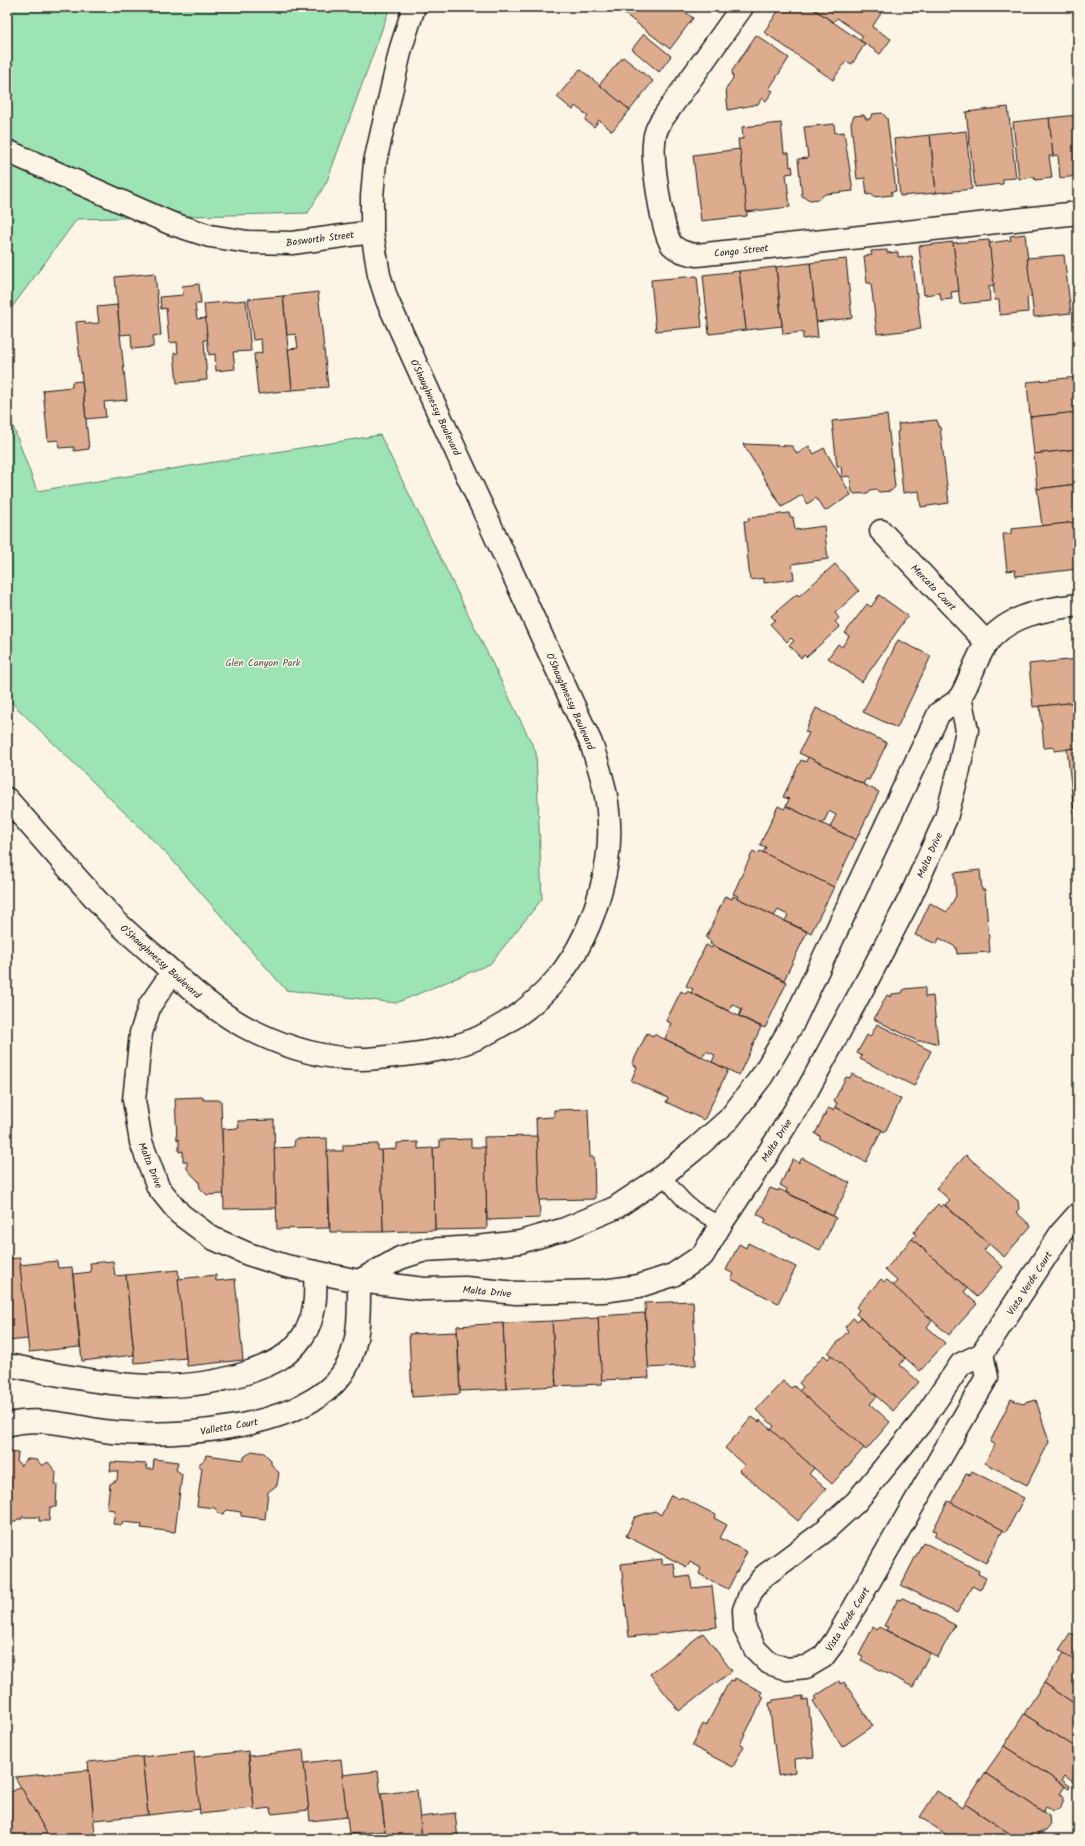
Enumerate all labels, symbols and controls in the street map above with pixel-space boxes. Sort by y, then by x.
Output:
street label: Bosworth Street [285,227,355,251]
street label: Congo Street [713,240,769,262]
street label: O'Shaughnessy Boulevard [406,357,465,459]
street label: Mercato Court [907,561,960,615]
street label: O'Shaughnessy Boulevard [541,650,599,753]
park label: Glen Canyon Park [225,655,301,671]
street label: Malta Drive [913,830,947,881]
street label: O'Shaughnessy Boulevard [116,921,205,1003]
street label: Malta Drive [757,1115,797,1165]
street label: Malta Drive [134,1140,167,1191]
street label: Vista Verde Court [1003,1248,1057,1319]
street label: Malta Drive [462,1282,512,1302]
street label: Valletta Court [199,1414,259,1440]
street label: Vista Verde Court [822,1584,874,1655]

